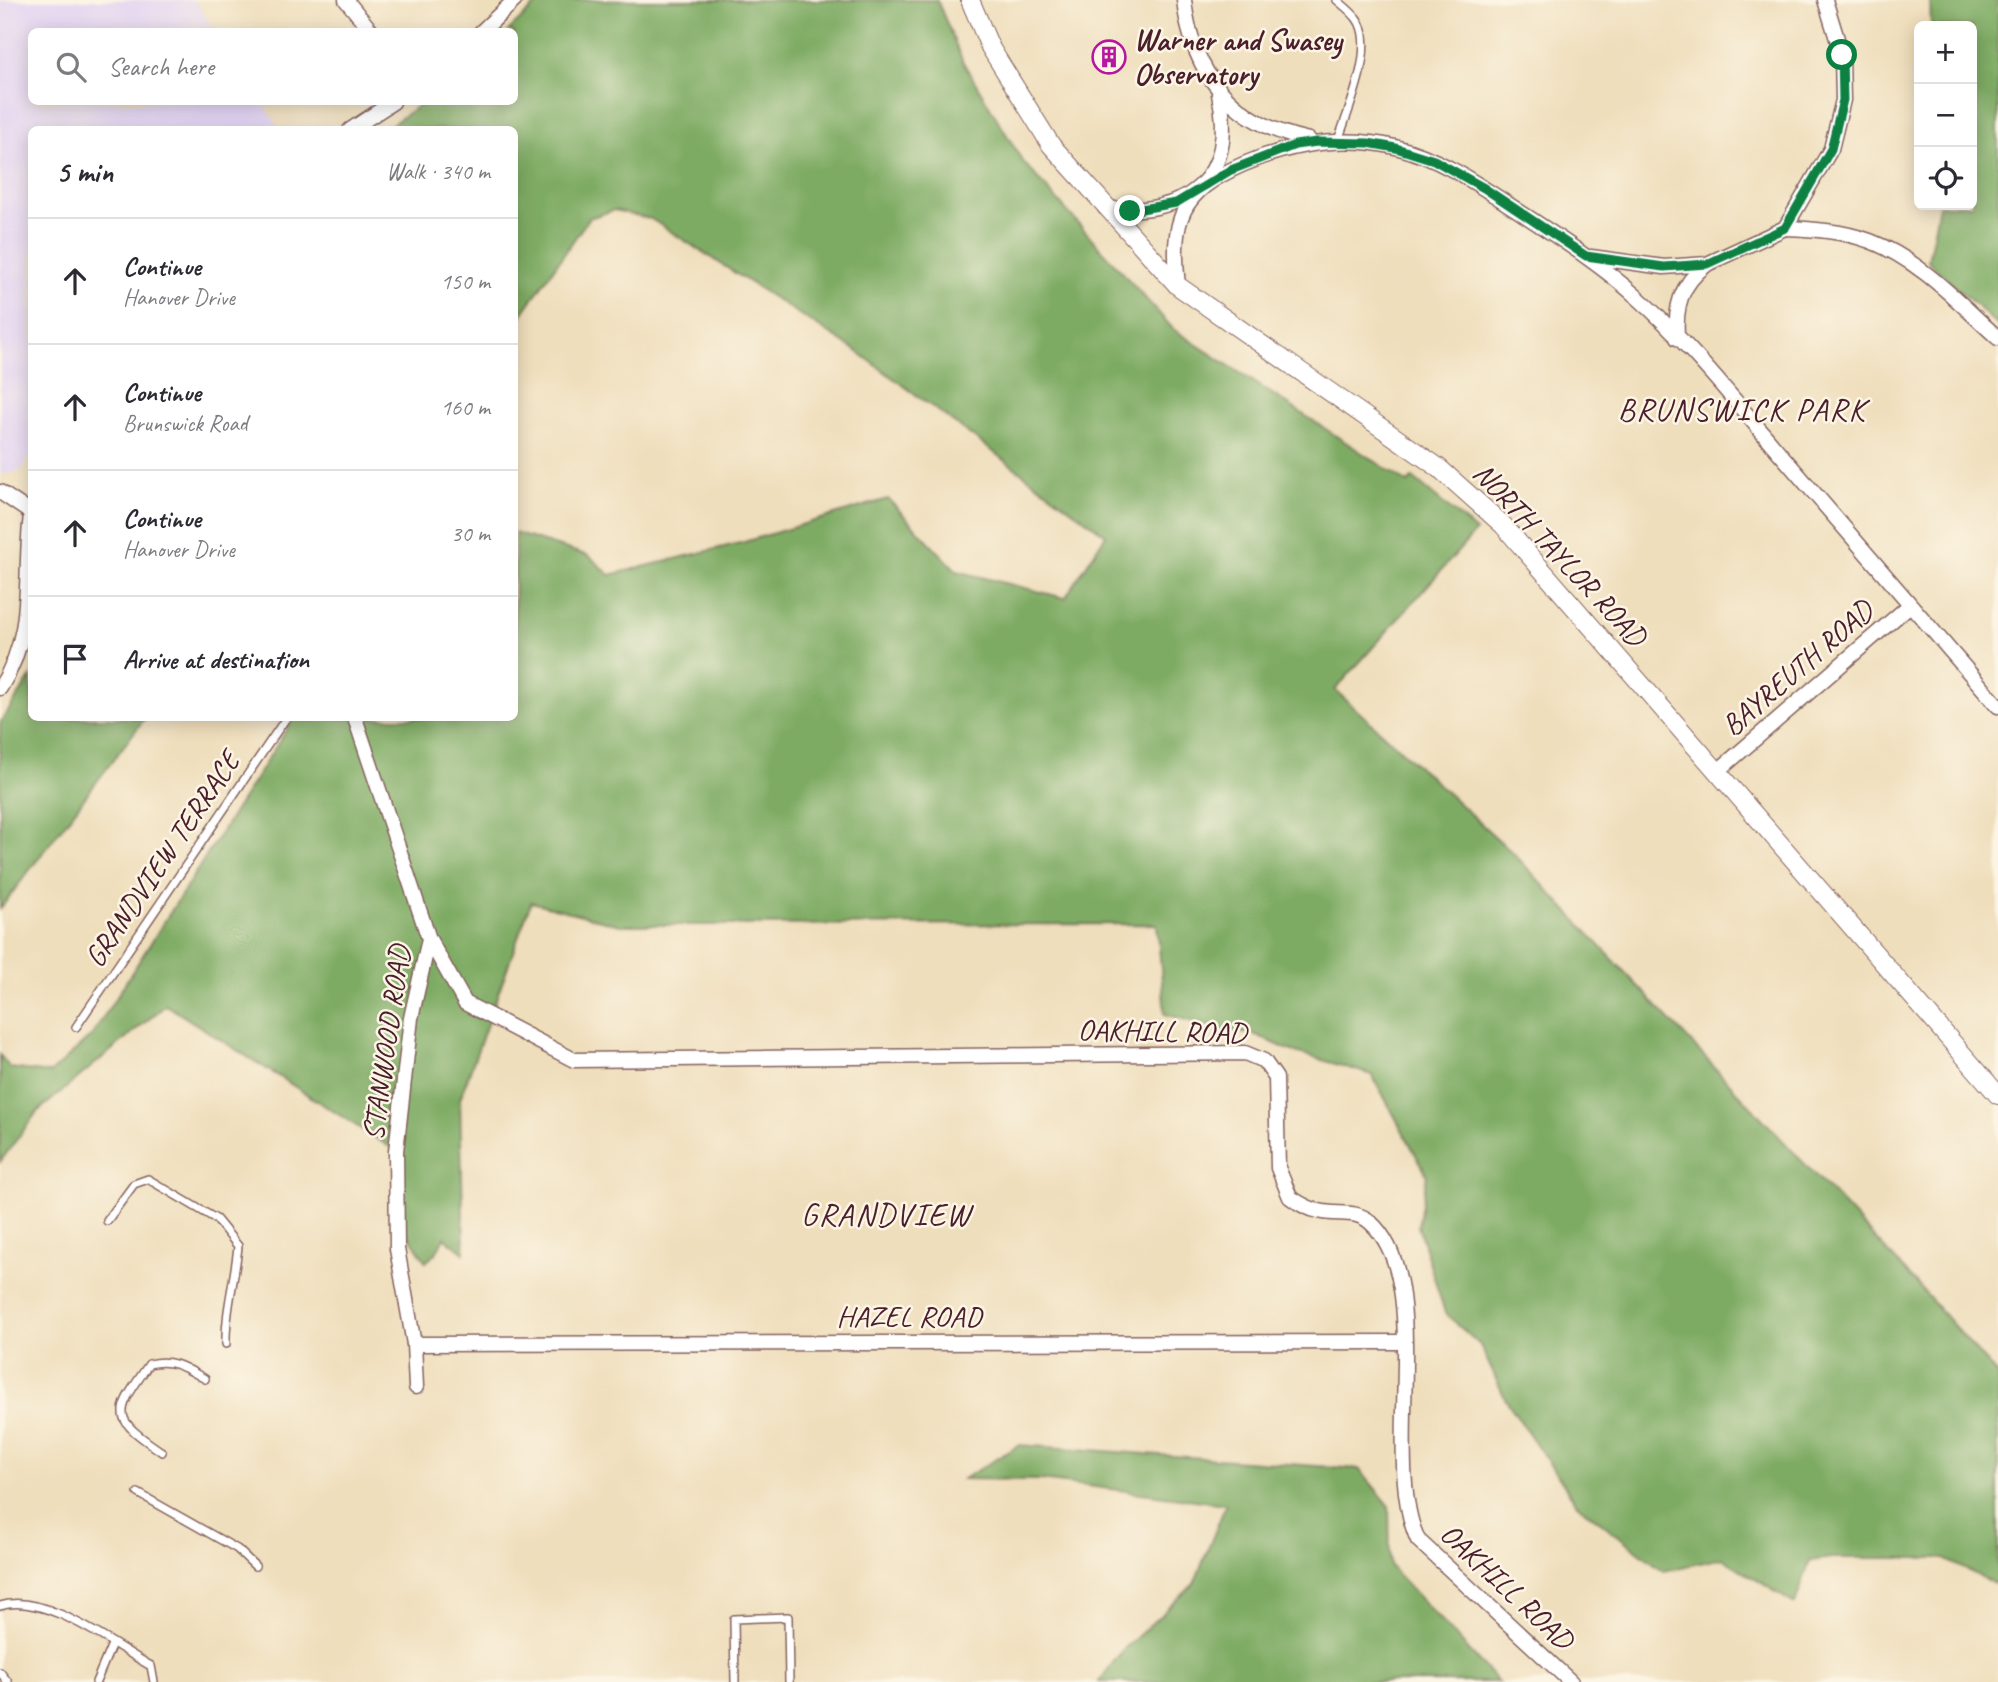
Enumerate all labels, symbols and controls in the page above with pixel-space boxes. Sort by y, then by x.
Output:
place label: Warner and Swasey Observatory [1134,21,1345,93]
map controls [1914,21,1977,210]
button: + [1914,21,1977,84]
search box [28,28,518,105]
building icon: Warner and Swasey Observatory [1090,38,1128,76]
route start [1826,39,1857,70]
icon: search [52,48,90,86]
text: Search here [108,50,214,83]
button: − [1914,84,1977,147]
button: locate [1914,147,1977,210]
text: 5 min [56,153,113,191]
text: Walk · 340 m [386,157,490,186]
route end [1114,195,1145,226]
text: Continue [123,250,201,283]
icon: ahead [56,262,94,300]
text: 150 m [441,267,490,296]
text: Hanover Drive [123,283,235,312]
text: Continue [123,376,201,409]
icon: ahead [56,388,94,426]
district label: BRUNSWICK PARK [1618,389,1870,430]
text: 160 m [441,393,490,422]
text: Brunswick Road [123,409,248,438]
street label: NORTH TAYLOR ROAD [1465,454,1657,656]
text: Continue [123,502,201,535]
icon: ahead [56,514,94,552]
text: 30 m [451,519,490,548]
text: Hanover Drive [123,535,235,564]
street label: BAYREUTH ROAD [1713,590,1883,744]
icon: arrive [56,640,94,678]
text: Arrive at destination [123,643,309,676]
street label: GRANDVIEW TERRACE [76,741,250,974]
street label: STANWOOD ROAD [354,940,419,1143]
street label: OAKHILL ROAD [1077,1011,1249,1052]
district label: GRANDVIEW [801,1194,975,1235]
street label: HAZEL ROAD [836,1297,984,1335]
street label: OAKHILL ROAD [1432,1515,1584,1659]

